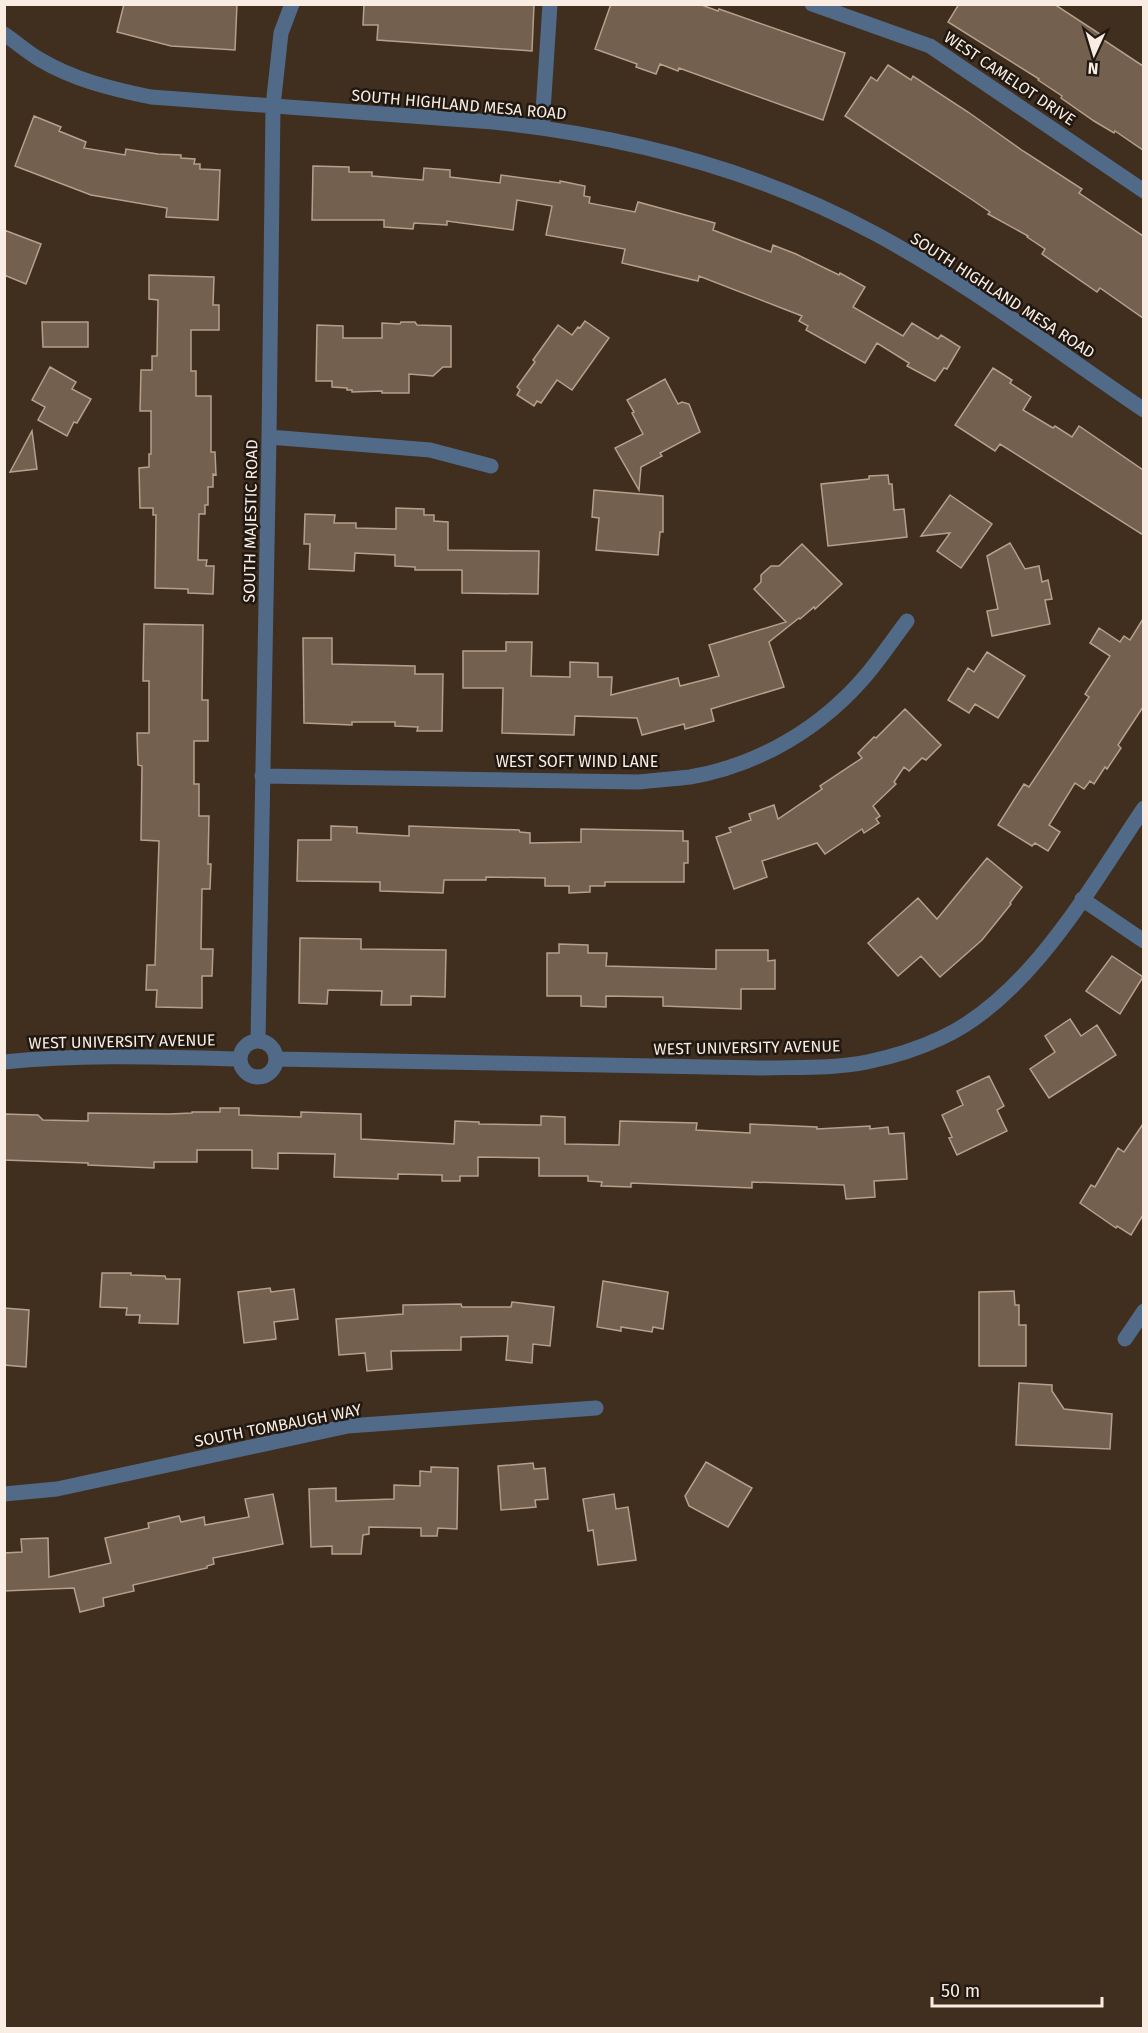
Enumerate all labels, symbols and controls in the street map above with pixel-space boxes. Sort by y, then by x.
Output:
north arrow [1064,24,1124,84]
street label: WEST CAMELOT DRIVE [941,27,1079,129]
text: N [1087,59,1099,78]
street label: SOUTH HIGHLAND MESA ROAD [351,86,567,123]
street label: SOUTH HIGHLAND MESA ROAD [907,229,1098,362]
street label: SOUTH MAJESTIC ROAD [240,439,261,603]
street label: WEST SOFT WIND LANE [496,752,658,771]
street label: WEST UNIVERSITY AVENUE [28,1030,216,1053]
street label: WEST UNIVERSITY AVENUE [653,1036,841,1059]
street label: SOUTH TOMBAUGH WAY [193,1400,363,1451]
scale bar [932,1970,1102,2008]
text: 50 m [941,1980,980,2002]

